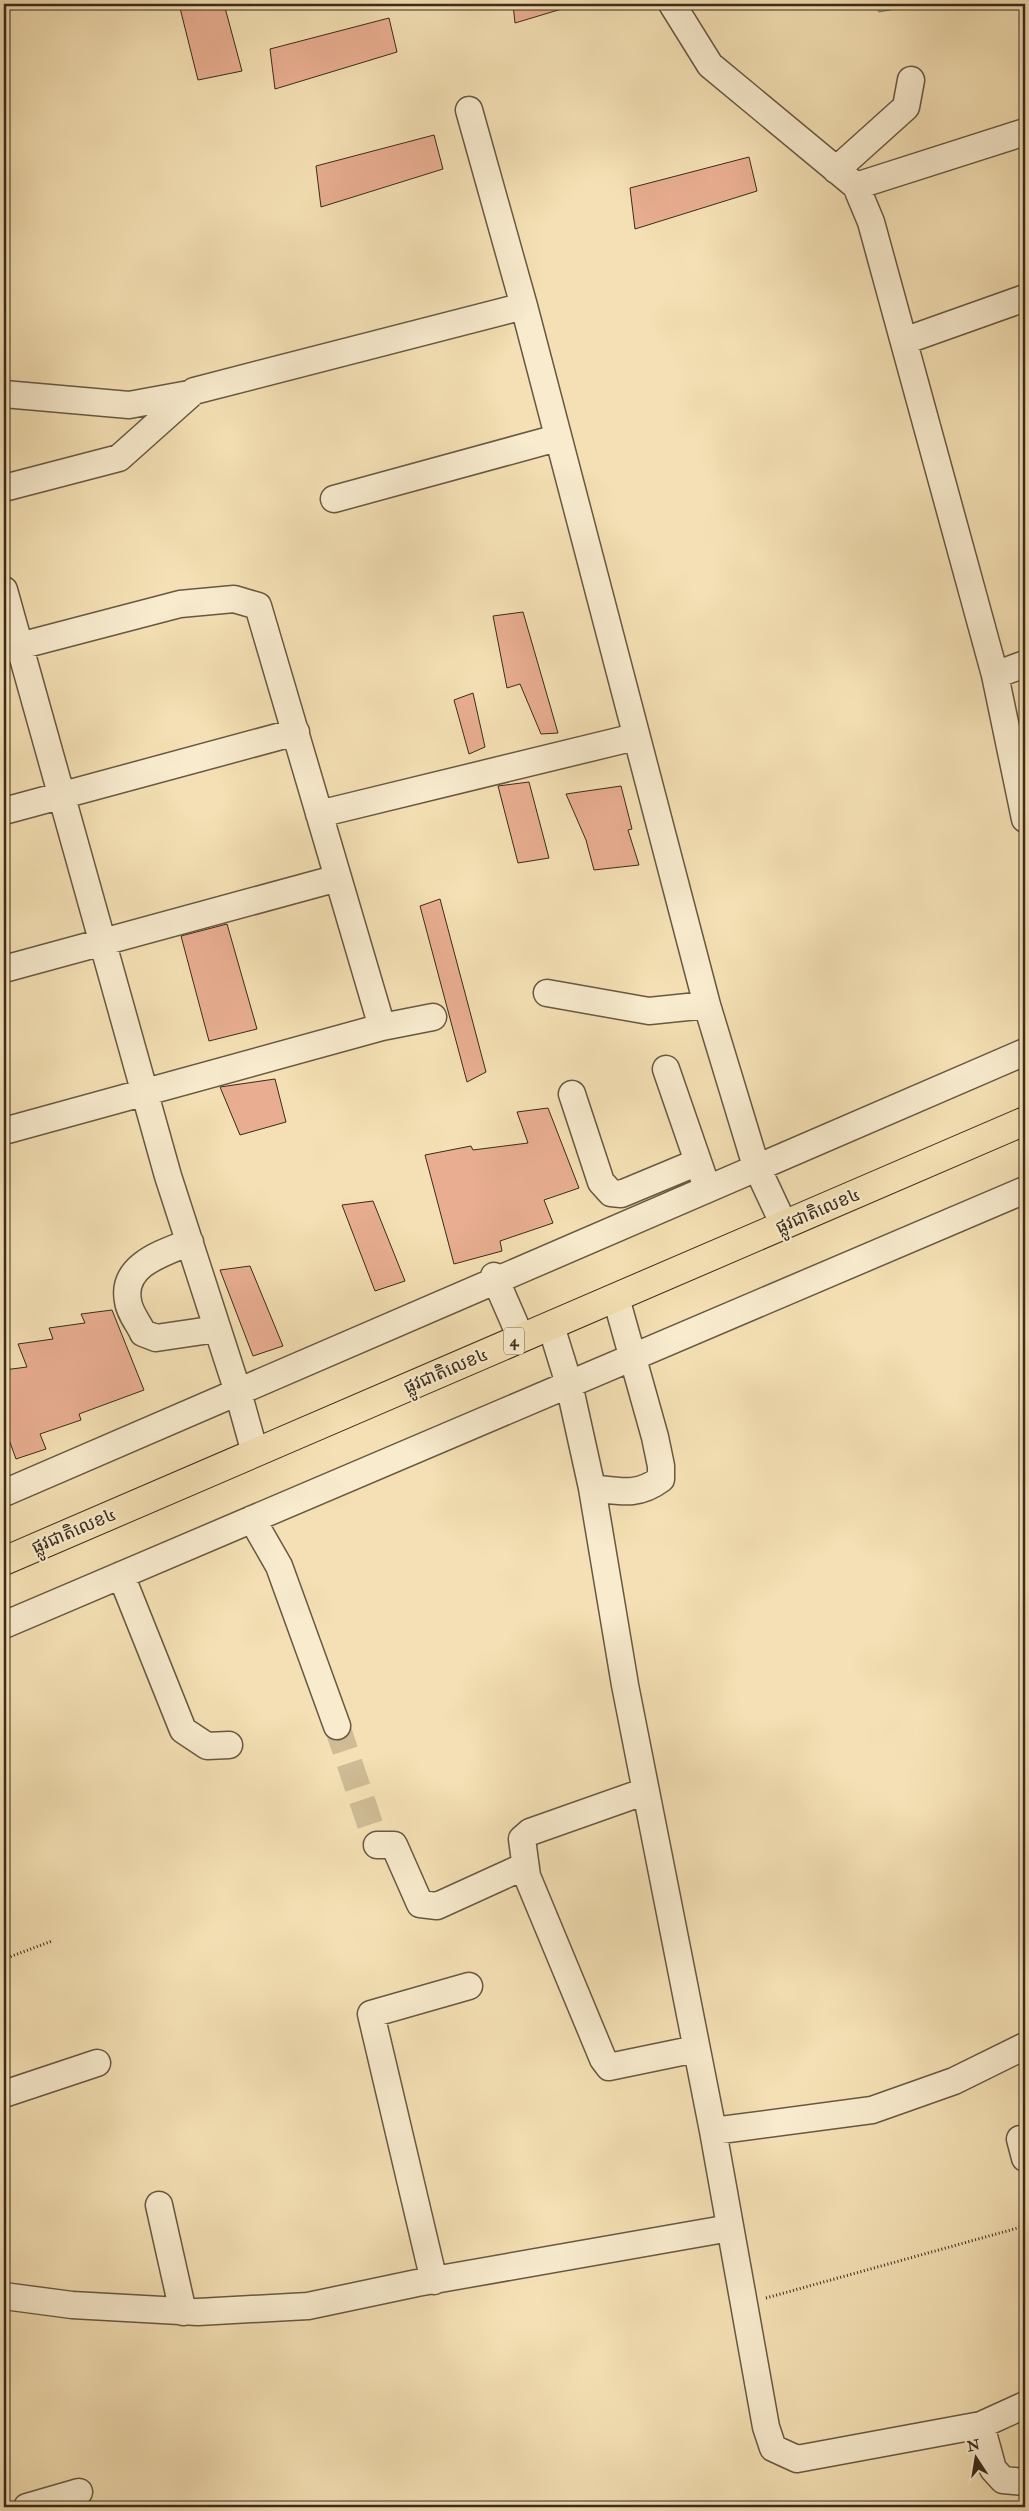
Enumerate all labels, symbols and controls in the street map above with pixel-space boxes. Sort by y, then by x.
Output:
street label: ផ្លូវជាតិលេខ៤ [772,1183,866,1243]
road number: 4 [504,1328,524,1354]
street label: ផ្លូវជាតិលេខ៤ [400,1343,494,1403]
street label: ផ្លូវជាតិលេខ៤ [28,1503,122,1563]
north arrow [952,2434,1002,2484]
text: N [965,2436,982,2456]

